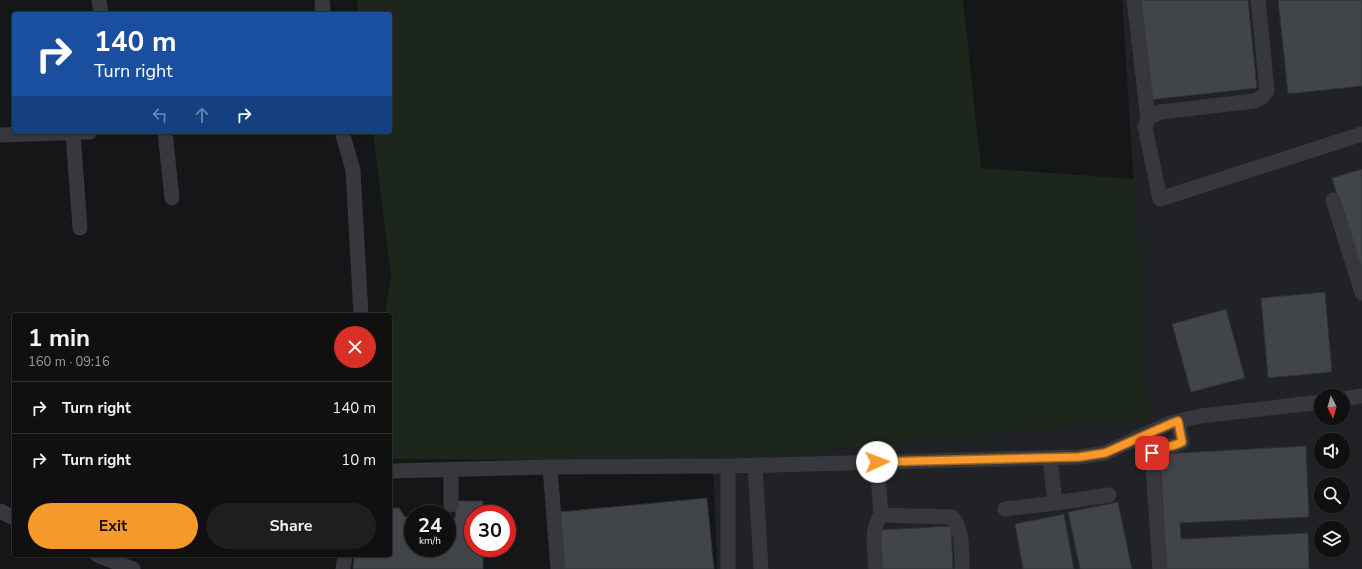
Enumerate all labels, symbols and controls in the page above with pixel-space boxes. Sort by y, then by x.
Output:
text: 140 m [94,23,177,61]
icon: right [28,28,80,80]
text: Turn right [94,59,173,83]
icon: left [149,104,171,126]
icon: ahead [191,104,213,126]
icon: right [233,104,255,126]
text: 1 min [28,322,90,354]
button: close [334,326,376,368]
text: 160 m · 09:16 [28,353,110,371]
north arrow [1314,389,1350,425]
map controls [1314,389,1350,557]
icon: right [28,397,50,419]
text: Turn right [62,398,131,418]
text: 140 m [332,398,376,418]
button: sound [1314,433,1350,469]
pin [1135,436,1169,470]
position arrow [856,441,898,483]
icon: arrive [1141,442,1163,464]
icon: right [28,449,50,471]
text: Turn right [62,450,131,470]
text: 10 m [341,450,376,470]
button: search [1314,477,1350,513]
button: Exit [28,503,198,549]
button: Share [206,503,376,549]
speed limit sign: 30 [464,505,516,557]
text: 24 [418,512,442,539]
button: layers [1314,521,1350,557]
text: km/h [419,534,441,548]

